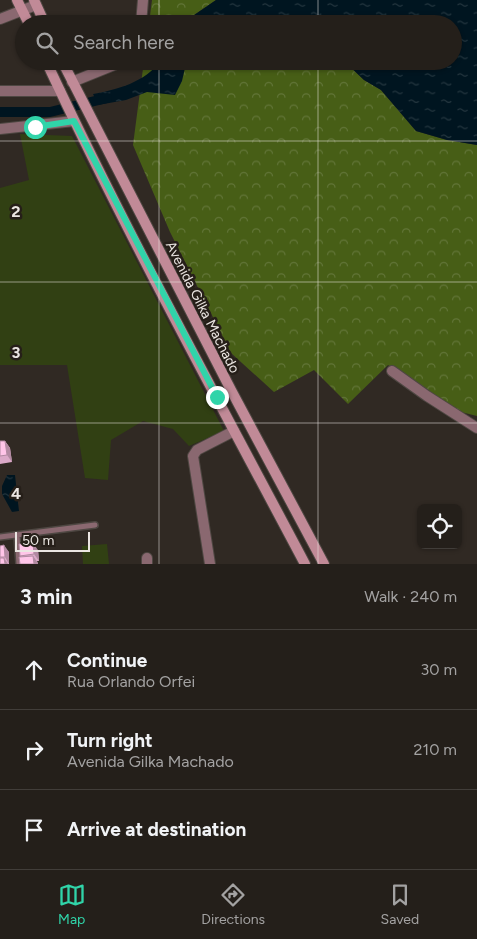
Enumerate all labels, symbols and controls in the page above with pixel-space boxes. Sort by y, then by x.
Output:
search box [15,15,462,70]
icon: search [33,29,61,57]
text: Search here [73,31,175,54]
route start [24,116,47,139]
text: 2 [11,202,21,221]
street label: Avenida Gilka Machado [162,238,243,376]
text: 3 [12,343,21,362]
route end [206,386,229,409]
text: 4 [11,484,21,503]
map controls [417,504,462,549]
button: locate [417,504,462,549]
scale bar [15,529,90,552]
text: 50 m [22,532,54,549]
text: 3 min [20,584,72,609]
text: Walk · 240 m [364,587,457,606]
text: Continue [67,649,147,672]
icon: ahead [20,656,48,684]
text: 30 m [420,660,457,679]
text: Rua Orlando Orfei [67,672,195,691]
text: Turn right [67,729,153,752]
icon: right [20,736,48,764]
text: 210 m [414,740,457,759]
text: Avenida Gilka Machado [67,752,234,771]
icon: arrive [20,816,48,844]
text: Arrive at destination [67,818,246,841]
tab: Map [58,881,86,928]
tab: Directions [201,881,265,928]
tab: Saved [381,881,419,928]

